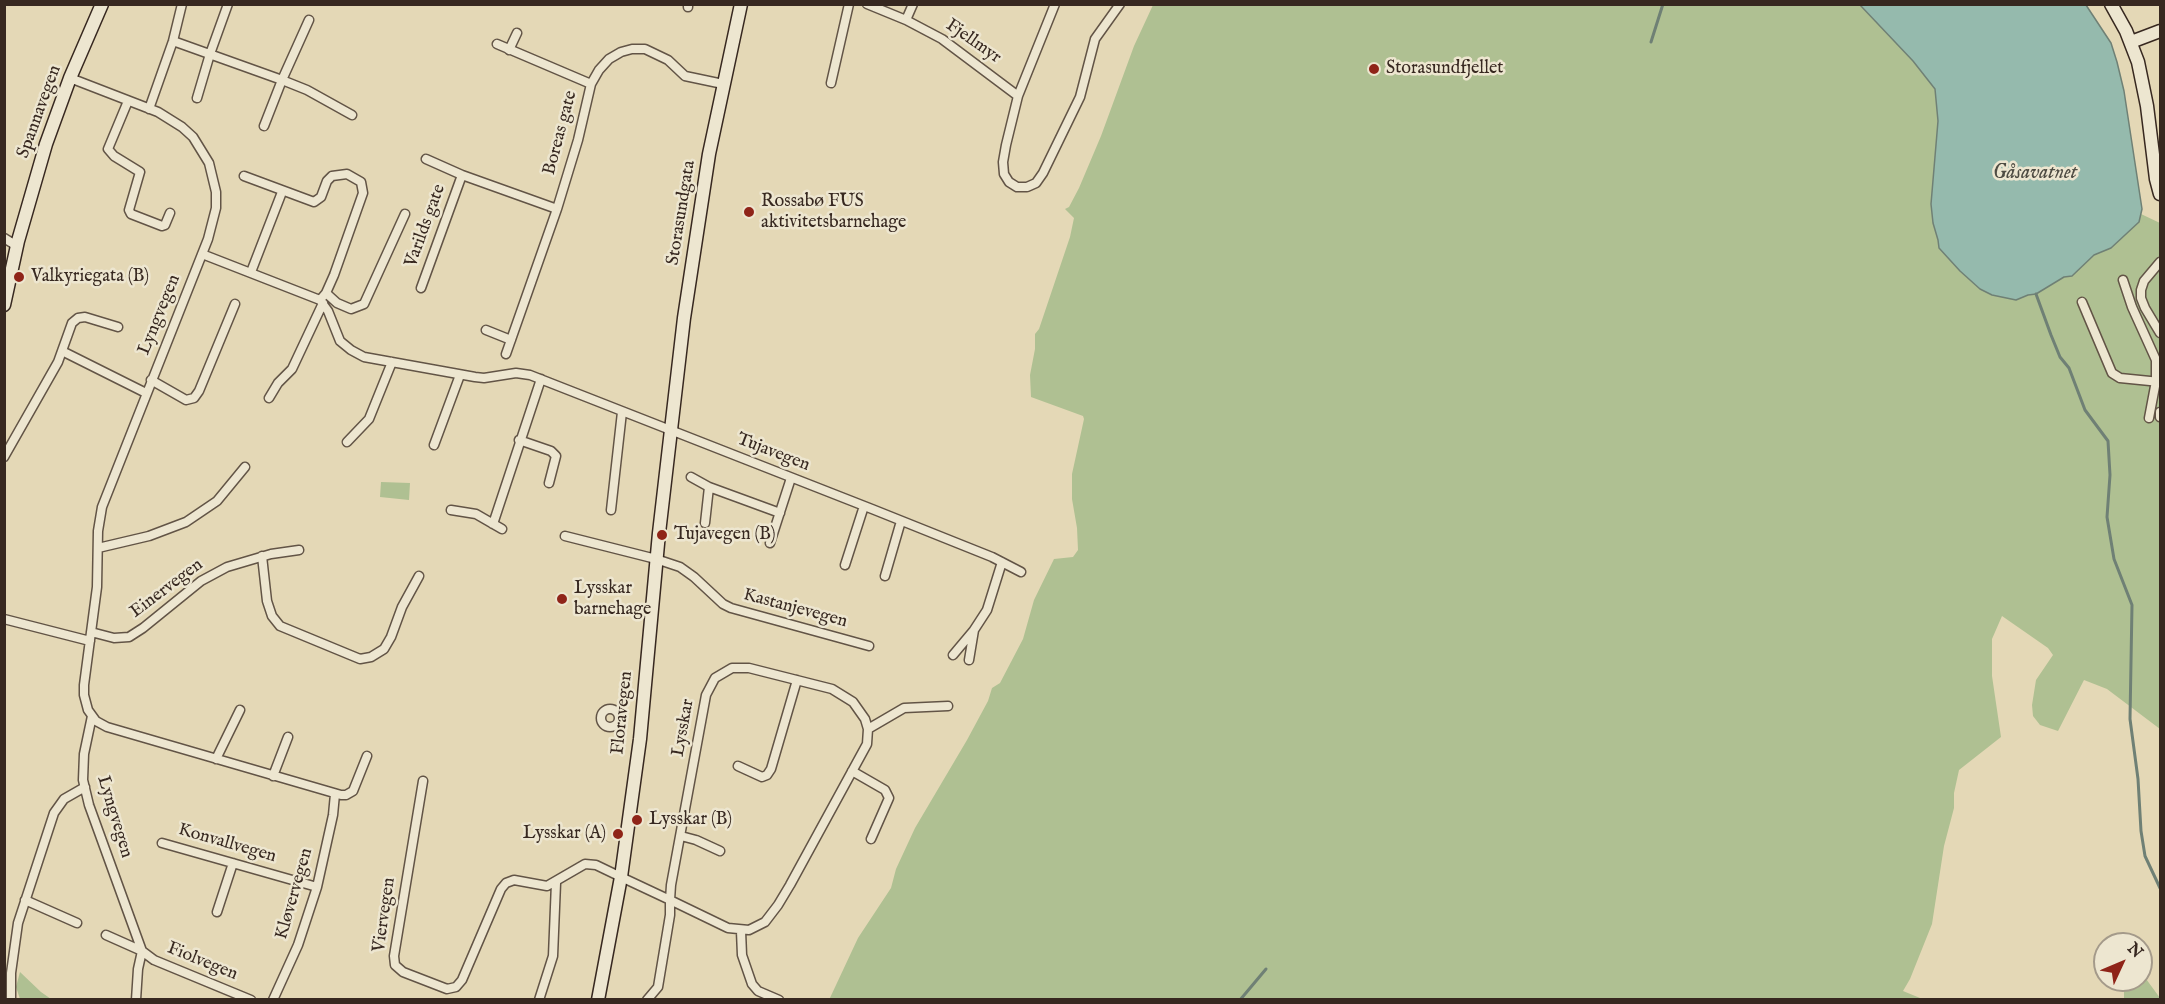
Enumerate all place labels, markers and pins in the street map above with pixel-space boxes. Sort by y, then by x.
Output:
place label: Storasundfjellet [1386,58,1504,80]
marker: Storasundfjellet [1367,62,1381,76]
place label: Rossabø FUS aktivitetsbarnehage [761,191,906,234]
marker: Rossabø FUS aktivitetsbarnehage [742,205,756,219]
place label: Valkyriegata (B) [31,266,149,288]
marker: Valkyriegata (B) [12,270,26,284]
place label: Tujavegen (B) [674,524,776,546]
marker: Tujavegen (B) [655,528,669,542]
place label: Lysskar barnehage [574,578,651,620]
marker: Lysskar barnehage [555,592,569,606]
place label: Lysskar (B) [649,809,732,831]
marker: Lysskar (B) [630,813,644,827]
place label: Lysskar (A) [523,823,606,845]
marker: Lysskar (A) [611,827,625,841]

